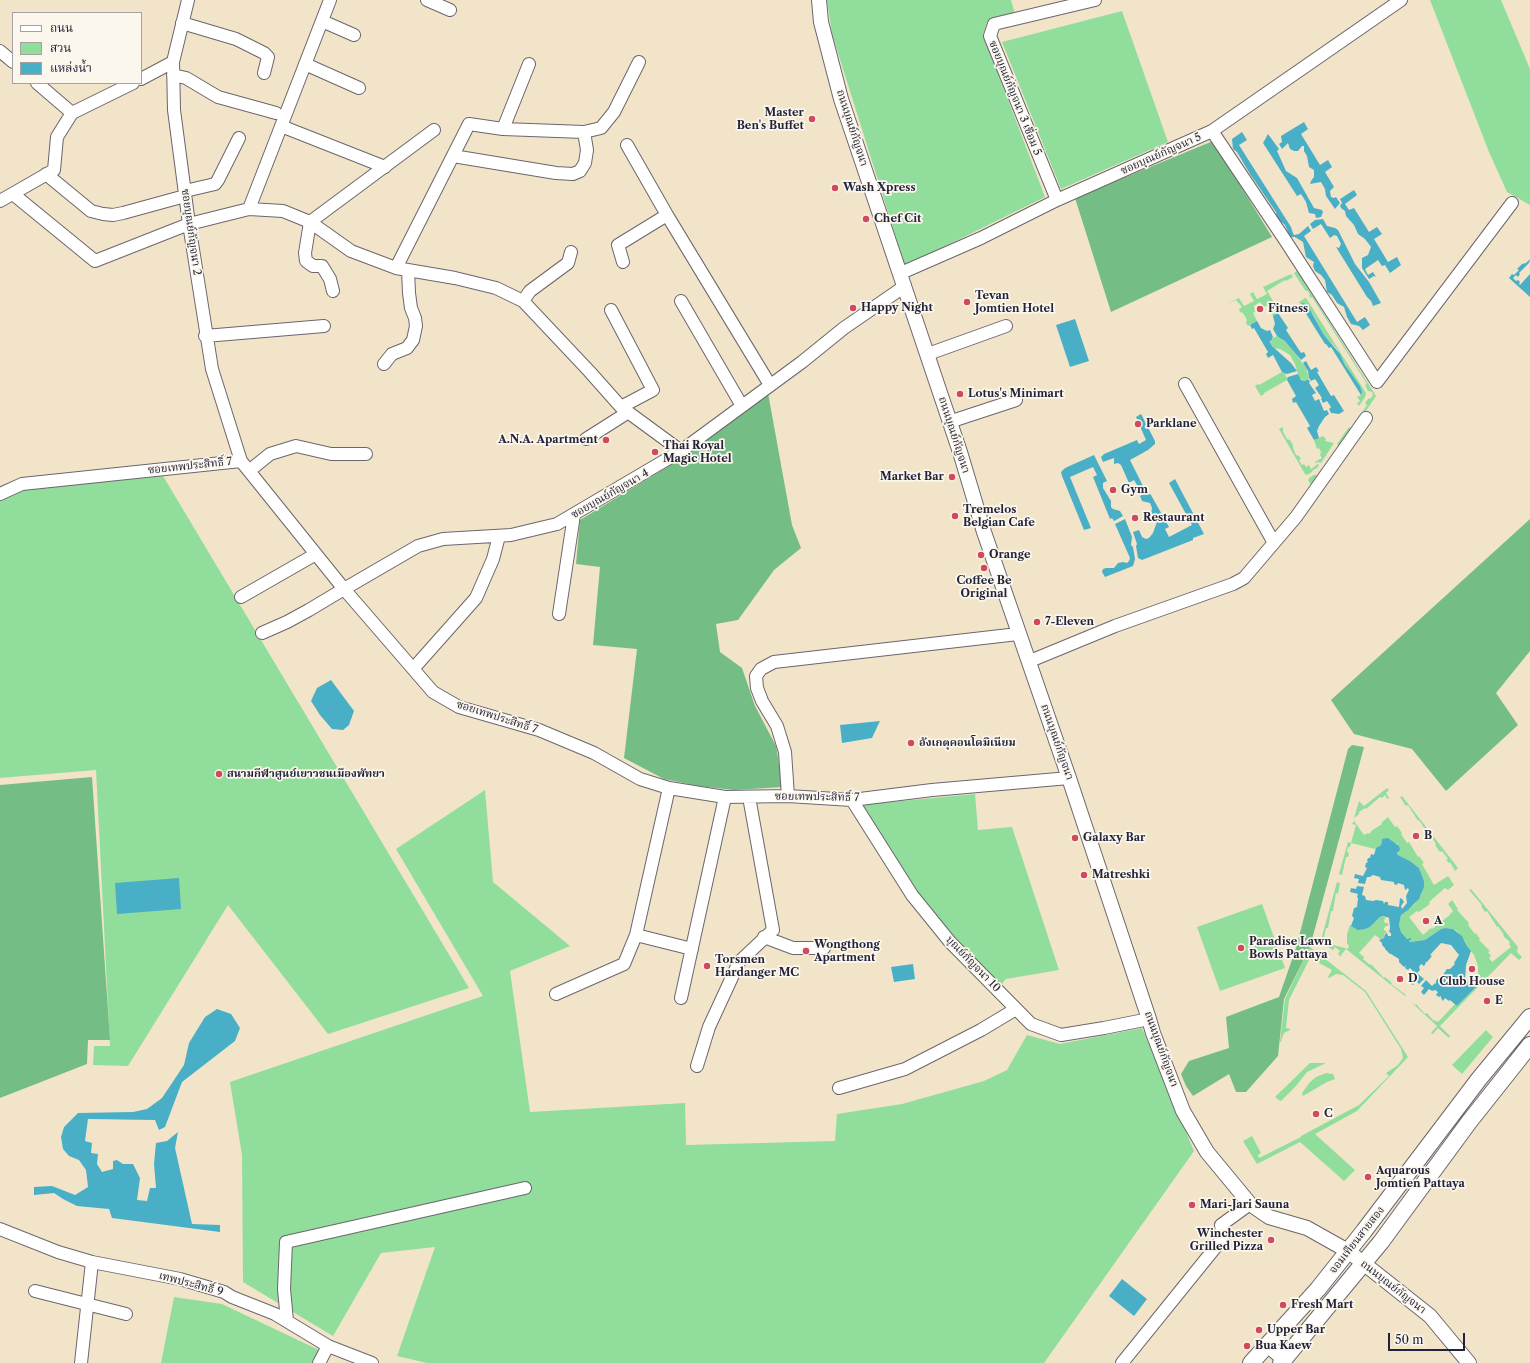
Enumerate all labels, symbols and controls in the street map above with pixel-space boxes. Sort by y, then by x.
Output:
legend [12,12,142,84]
text: ถนน [50,20,73,35]
street label: ซอยบุณย์กัญจนา 3 เชื่อม 5 [986,39,1044,157]
text: สวน [50,40,71,55]
text: แหล่งน้ำ [50,60,92,75]
street label: ถนนบุณย์กัญจนา [833,88,871,168]
place label: Master Ben's Buffet [737,106,804,132]
marker: Master Ben's Buffet [807,114,817,124]
street label: ซอยบุณย์กัญจนา 5 [1119,130,1203,178]
place label: Wash Xpress [843,181,916,195]
marker: Wash Xpress [830,183,840,193]
street label: ซอยบุณย์กัญจนา 2 [178,188,204,276]
place label: Chef Cit [874,212,922,226]
marker: Chef Cit [861,214,871,224]
place label: Tevan Jomtien Hotel [975,289,1054,315]
marker: Tevan Jomtien Hotel [962,297,972,307]
place label: Happy Night [861,301,933,315]
place label: Fitness [1268,302,1308,316]
marker: Happy Night [848,303,858,313]
marker: Fitness [1255,304,1265,314]
place label: Lotus's Minimart [968,387,1064,401]
marker: Lotus's Minimart [955,389,965,399]
street label: ถนนบุณย์กัญจนา [935,395,973,475]
place label: Parklane [1146,417,1197,431]
marker: Parklane [1133,419,1143,429]
place label: A.N.A. Apartment [498,433,598,447]
marker: A.N.A. Apartment [601,435,611,445]
place label: Thai Royal Magic Hotel [663,439,732,465]
marker: Thai Royal Magic Hotel [650,447,660,457]
street label: ซอยเทพประสิทธิ์ 7 [147,455,233,477]
street label: ซอยบุณย์กัญจนา 4 [569,466,651,522]
place label: Market Bar [880,470,944,484]
marker: Market Bar [947,472,957,482]
place label: Gym [1121,483,1148,497]
marker: Gym [1108,485,1118,495]
place label: Tremelos Belgian Cafe [963,503,1035,529]
marker: Tremelos Belgian Cafe [950,511,960,521]
place label: Restaurant [1143,511,1205,525]
marker: Restaurant [1130,513,1140,523]
place label: Orange [989,548,1030,562]
marker: Orange [976,550,986,560]
marker: Coffee Be Original [979,563,989,573]
place label: Coffee Be Original [956,574,1012,600]
place label: 7-Eleven [1045,615,1094,629]
marker: 7-Eleven [1032,617,1042,627]
street label: ซอยเทพประสิทธิ์ 7 [455,698,539,736]
street label: ถนนบุณย์กัญจนา [1038,702,1076,782]
place label: อังเกตุคอนโดมิเนียม [919,736,1016,750]
marker: อังเกตุคอนโดมิเนียม [906,738,916,748]
place label: สนามกีฬาศูนย์เยาวชนเมืองพัทยา [227,767,385,781]
marker: สนามกีฬาศูนย์เยาวชนเมืองพัทยา [214,769,224,779]
street label: ซอยเทพประสิทธิ์ 7 [775,790,859,804]
place label: B [1424,829,1432,843]
place label: Galaxy Bar [1083,831,1146,845]
marker: B [1411,831,1421,841]
marker: Galaxy Bar [1070,833,1080,843]
place label: Matreshki [1092,868,1150,882]
marker: Matreshki [1079,870,1089,880]
place label: A [1434,914,1443,928]
marker: A [1421,916,1431,926]
street label: บุณย์กัญจนา 10 [943,933,1003,995]
place label: Paradise Lawn Bowls Pattaya [1249,935,1332,961]
place label: Wongthong Apartment [814,938,880,964]
marker: Paradise Lawn Bowls Pattaya [1236,943,1246,953]
marker: Wongthong Apartment [801,946,811,956]
place label: Torsmen Hardanger MC [715,953,799,979]
marker: Torsmen Hardanger MC [702,961,712,971]
marker: Club House [1467,964,1477,974]
place label: D [1408,972,1418,986]
marker: D [1395,974,1405,984]
place label: Club House [1439,975,1505,989]
place label: E [1495,994,1503,1008]
marker: E [1482,996,1492,1006]
street label: ถนนบุณย์กัญจนา [1141,1009,1181,1089]
place label: C [1324,1107,1333,1121]
marker: C [1311,1109,1321,1119]
place label: Aquarous Jomtien Pattaya [1376,1164,1465,1190]
marker: Aquarous Jomtien Pattaya [1363,1172,1373,1182]
place label: Mari-Jari Sauna [1200,1198,1289,1212]
marker: Mari-Jari Sauna [1187,1200,1197,1210]
street label: จอมเทียนสายสอง [1327,1204,1387,1276]
place label: Winchester Grilled Pizza [1190,1227,1263,1253]
marker: Winchester Grilled Pizza [1266,1235,1276,1245]
street label: ถนนบุณย์กัญจนา [1358,1257,1428,1317]
street label: เทพประสิทธิ์ 9 [157,1269,225,1299]
place label: Fresh Mart [1291,1298,1353,1312]
marker: Fresh Mart [1278,1300,1288,1310]
place label: Upper Bar [1267,1323,1325,1337]
marker: Upper Bar [1254,1325,1264,1335]
scale bar [1390,1325,1467,1351]
text: 50 m [1395,1332,1424,1347]
place label: Bua Kaew [1255,1339,1312,1353]
marker: Bua Kaew [1242,1341,1252,1351]

